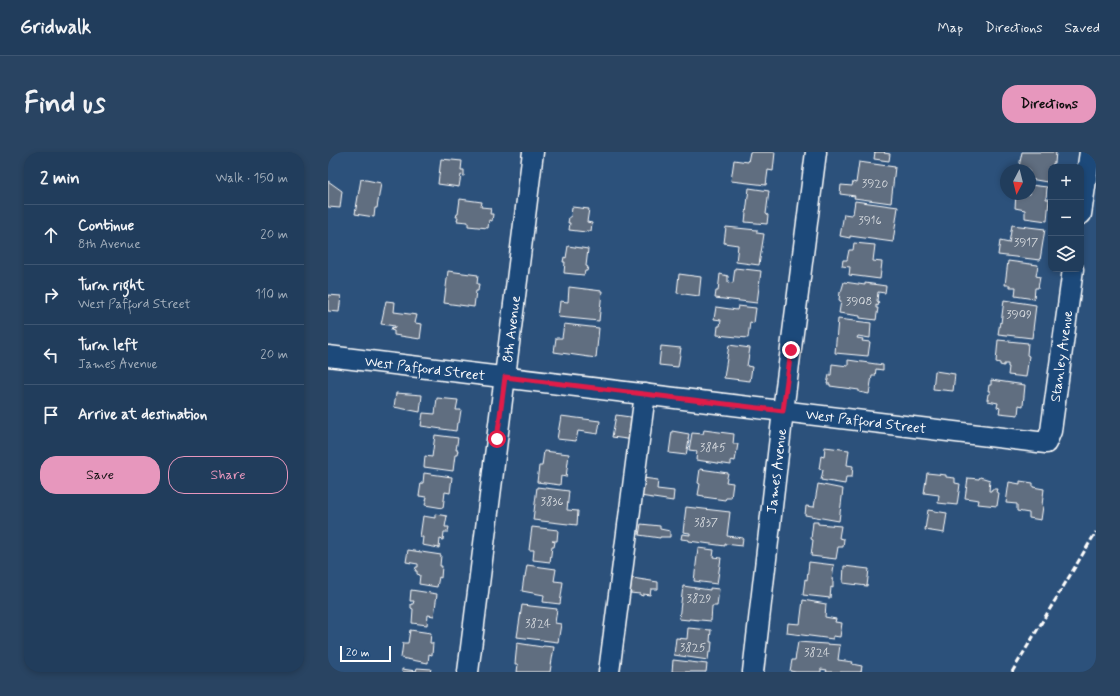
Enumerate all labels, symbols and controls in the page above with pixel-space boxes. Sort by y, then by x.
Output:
text: Gridwalk [20,15,91,40]
text: Map [937,19,963,37]
text: Directions [985,19,1043,37]
text: Saved [1065,19,1100,37]
button: Directions [1002,85,1096,123]
text: Find us [24,86,105,123]
north arrow [1000,164,1036,200]
map controls [1048,164,1084,272]
button: + [1048,164,1084,200]
text: 2 min [40,167,80,189]
text: Walk · 150 m [215,170,288,187]
house number: 3920 [862,176,889,192]
button: − [1048,200,1084,236]
house number: 3916 [858,213,882,229]
text: Continue [78,216,134,236]
icon: ahead [40,224,62,246]
text: 20 m [260,226,288,243]
house number: 3917 [1014,235,1038,251]
text: 8th Avenue [78,236,141,253]
button: layers [1048,236,1084,272]
text: Turn right [78,276,145,296]
icon: right [40,284,62,306]
text: 110 m [255,286,288,303]
street label: 8th Avenue [499,294,525,364]
house number: 3908 [846,294,872,310]
text: West Pafford Street [78,296,191,313]
house number: 3909 [1006,307,1032,323]
street label: Stanley Avenue [1047,309,1077,403]
text: Turn left [78,336,138,356]
route end [782,341,800,359]
icon: left [40,344,62,366]
text: 20 m [260,346,288,363]
street label: West Pafford Street [363,353,487,387]
text: James Avenue [78,356,158,373]
icon: arrive [40,404,62,426]
text: Arrive at destination [78,405,207,425]
street label: West Pafford Street [804,406,928,440]
street label: James Avenue [763,427,791,515]
route start [488,430,506,448]
house number: 3845 [700,440,726,456]
button: Save [40,456,160,494]
button: Share [168,456,288,494]
house number: 3836 [540,494,564,510]
house number: 3837 [694,515,718,531]
house number: 3829 [686,591,712,607]
house number: 3824 [525,616,551,632]
house number: 3825 [680,640,706,656]
scale bar [340,644,391,663]
house number: 3824 [804,645,830,661]
text: 20 m [346,646,369,660]

